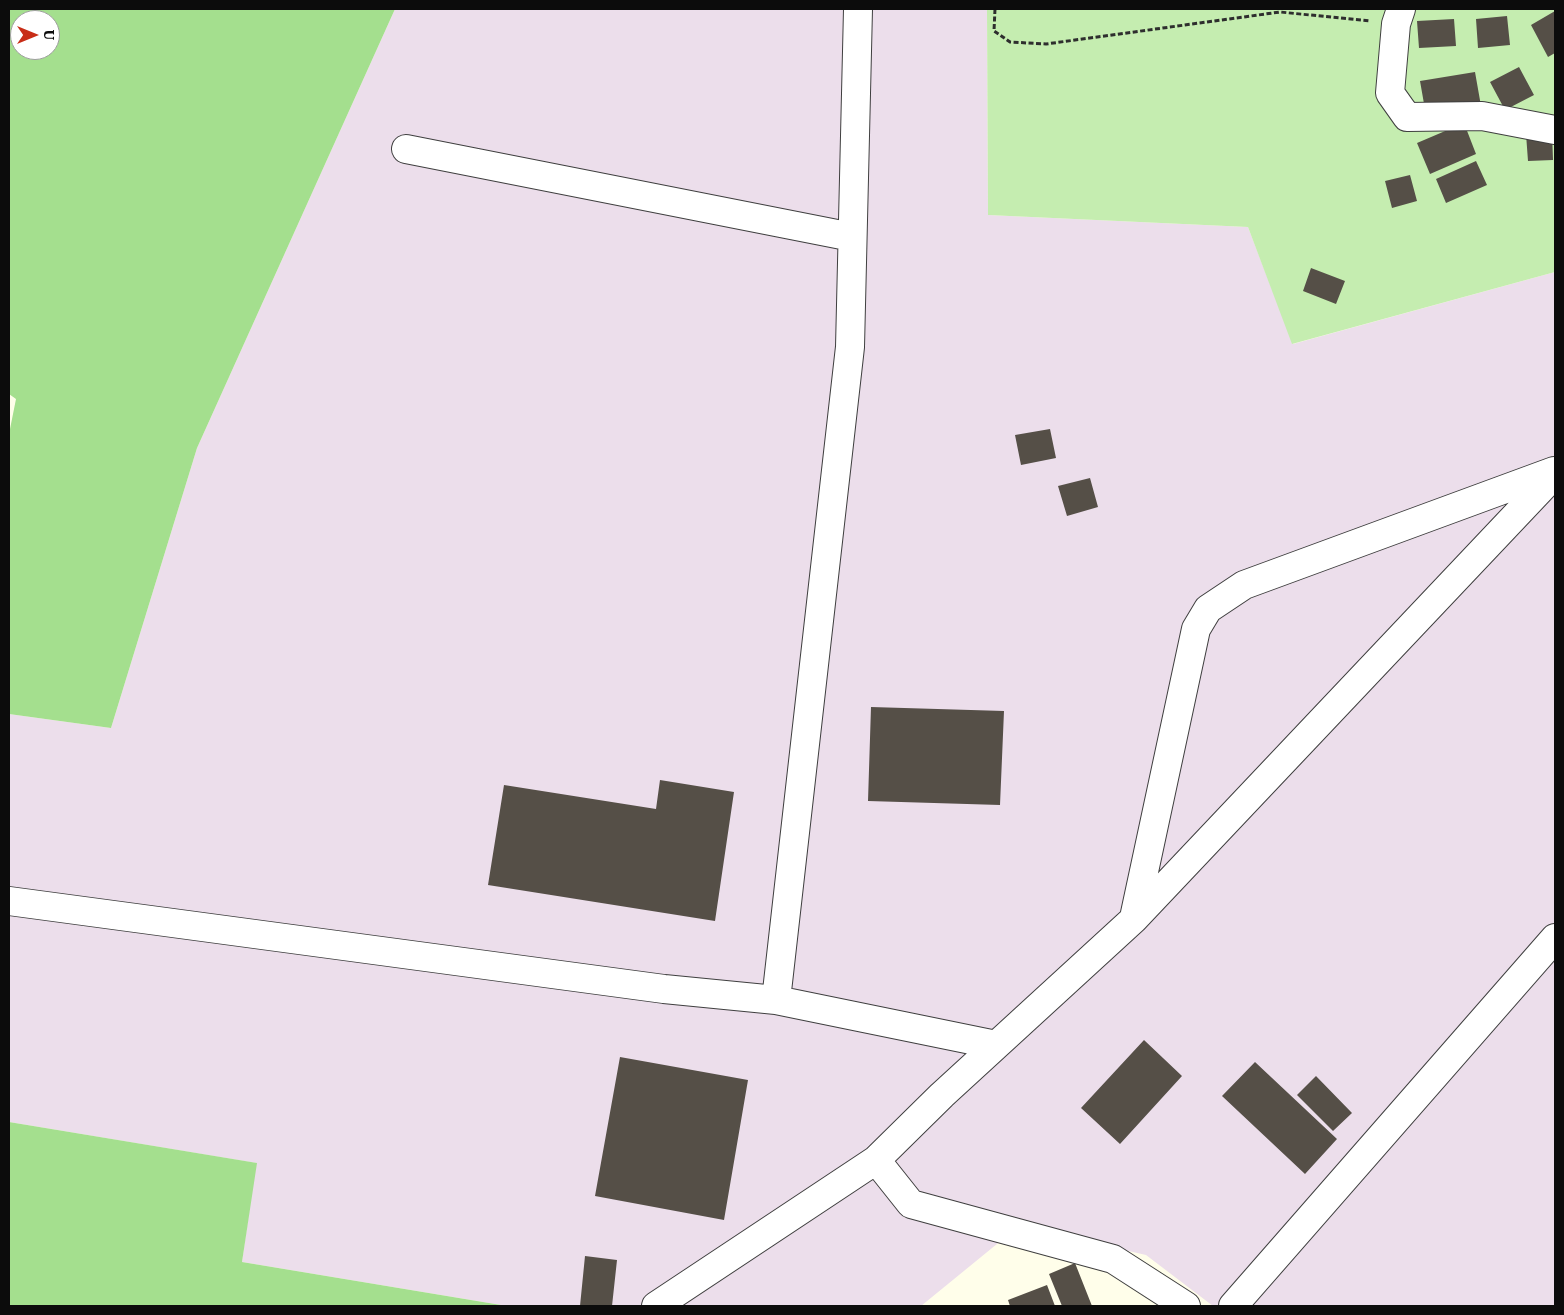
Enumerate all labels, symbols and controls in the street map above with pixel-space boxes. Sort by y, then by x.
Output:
north arrow [10,10,60,60]
text: U [41,30,57,40]

